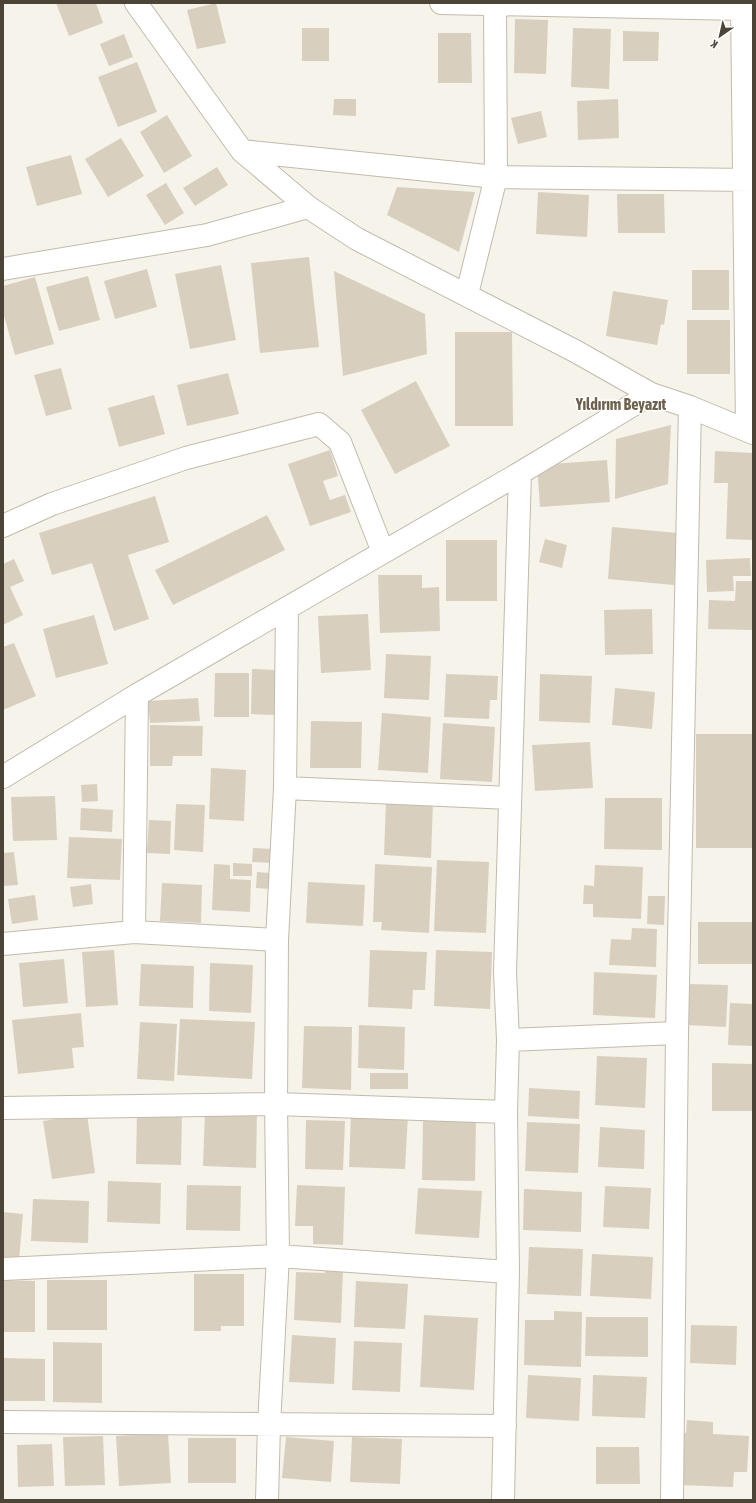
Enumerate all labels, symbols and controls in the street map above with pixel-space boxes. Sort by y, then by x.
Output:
north arrow [700,16,740,56]
text: K [708,37,720,51]
district label: Yıldırım Beyazıt [575,395,667,413]

